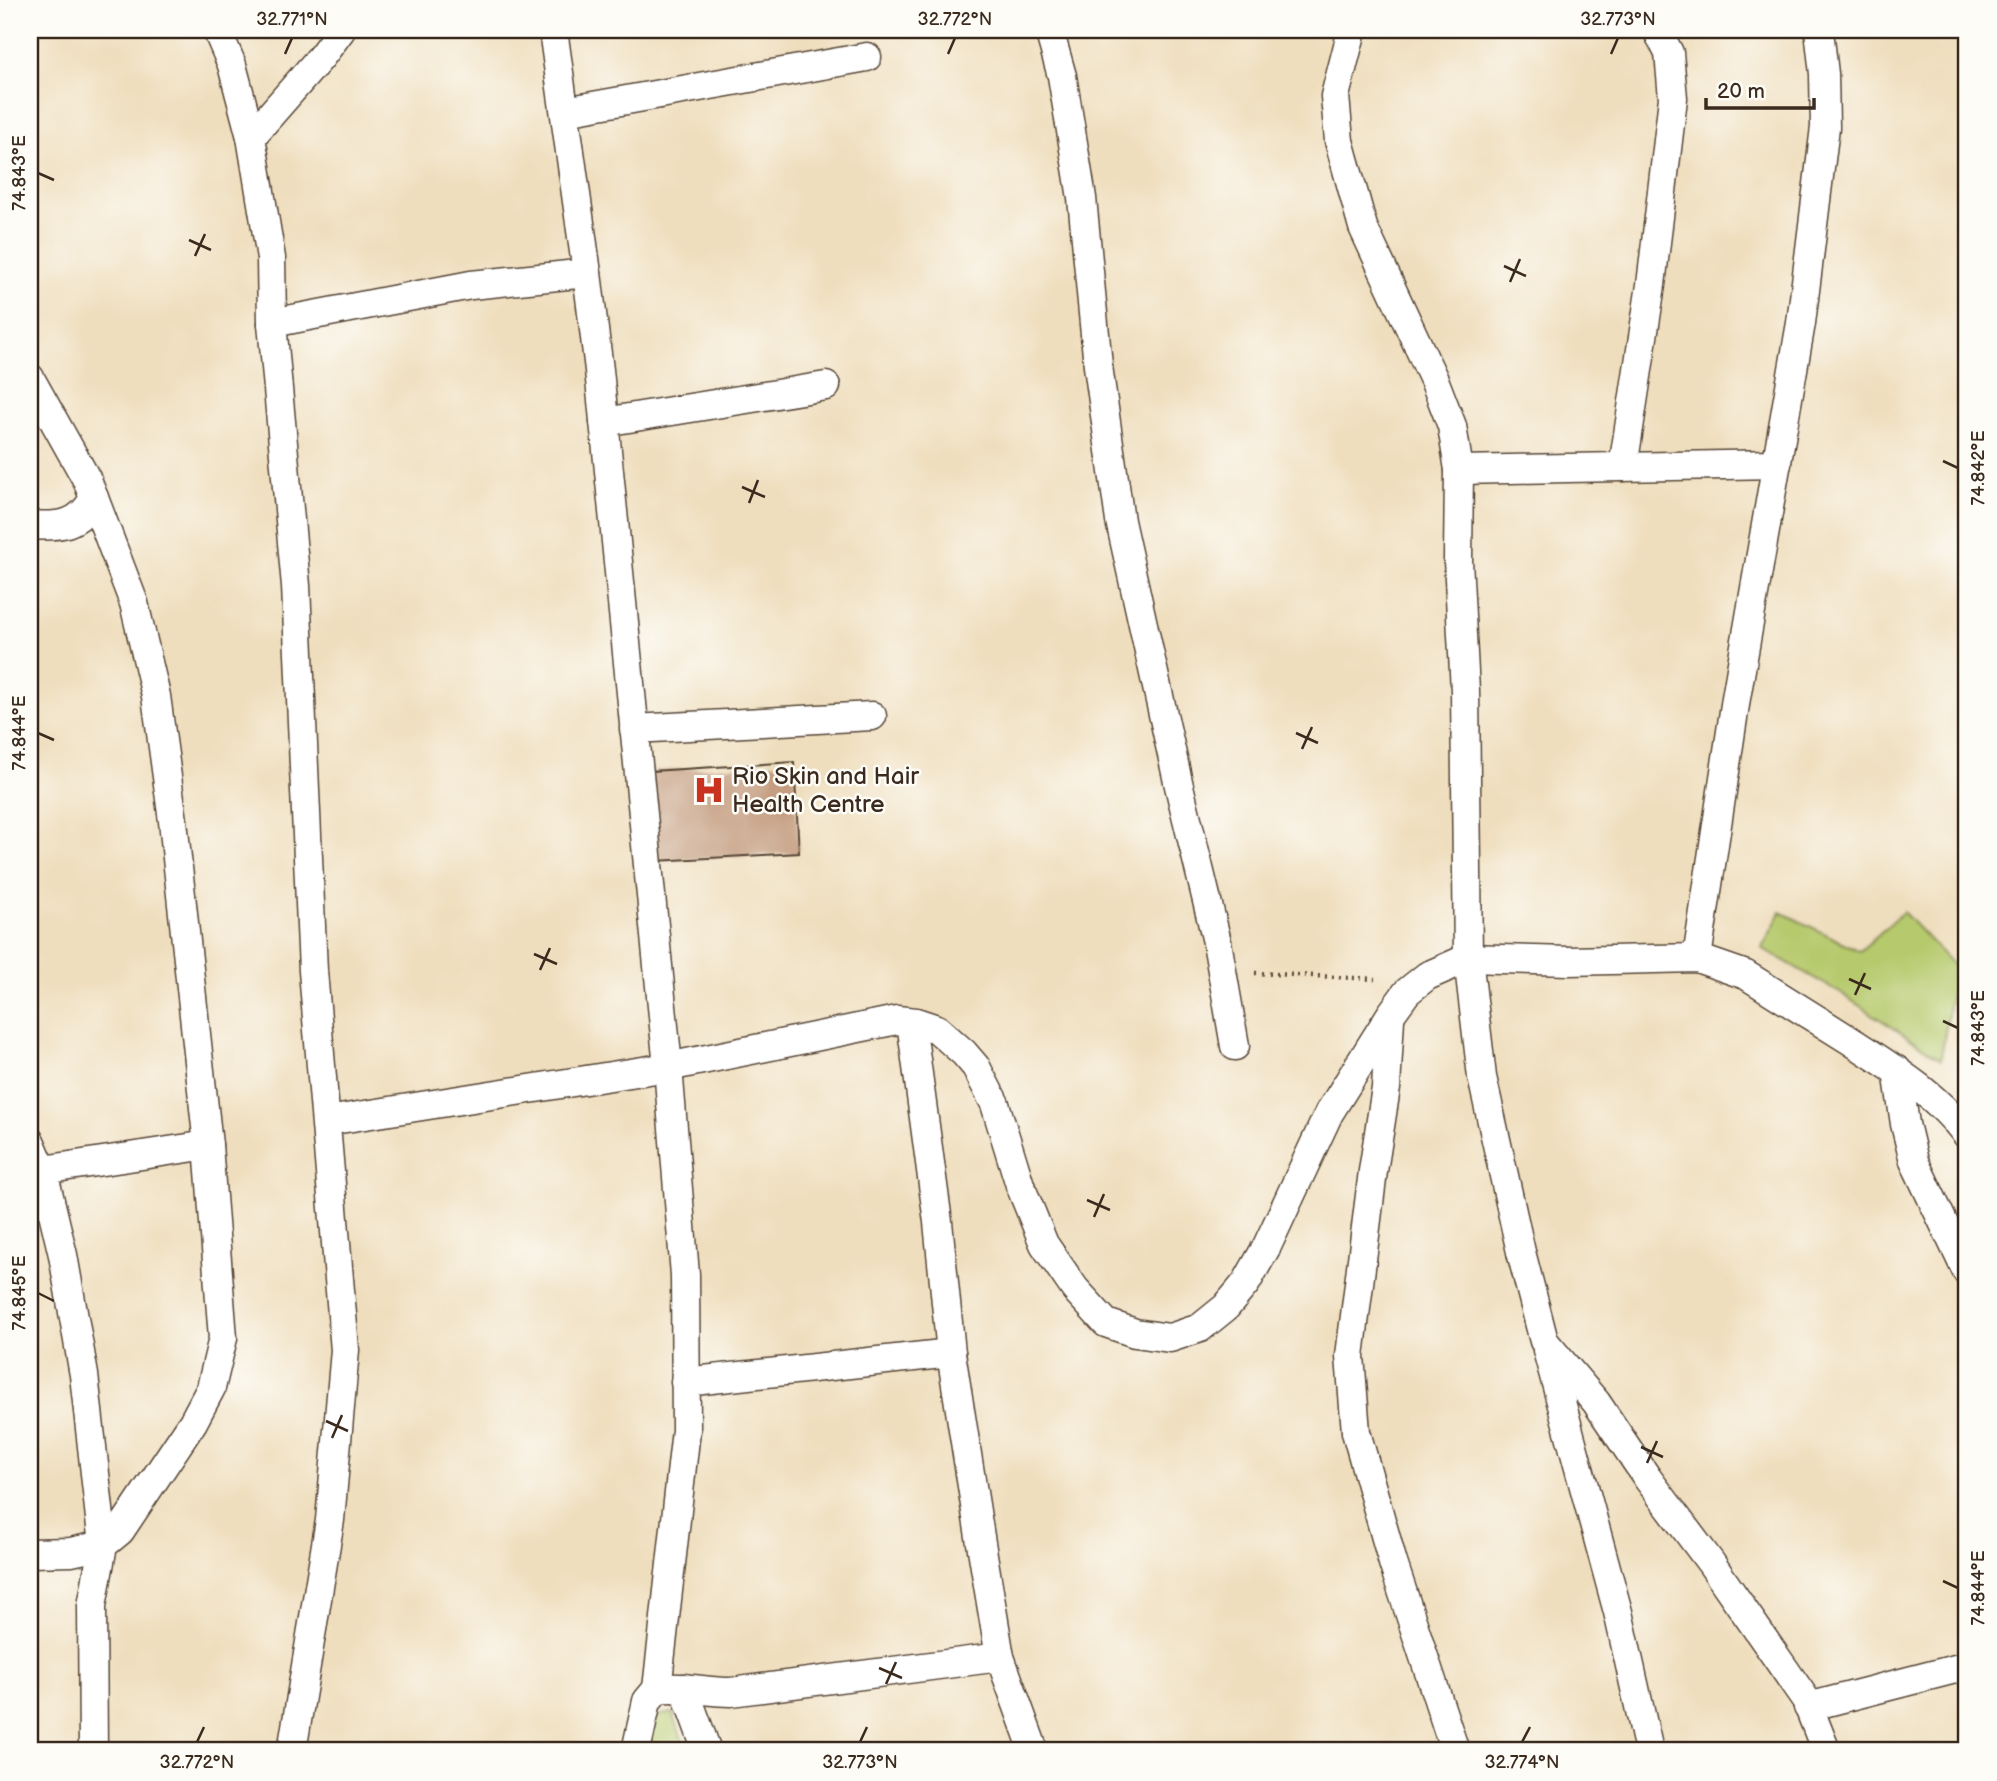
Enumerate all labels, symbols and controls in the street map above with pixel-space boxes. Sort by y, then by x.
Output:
text: 32.771°N [256,9,328,30]
text: 32.772°N [918,9,992,30]
text: 32.773°N [1580,9,1656,30]
scale bar [1706,66,1815,110]
text: 20 m [1717,79,1765,104]
text: 74.843°E [9,135,30,211]
text: 74.842°E [1968,430,1989,506]
text: 74.844°E [9,695,30,771]
place label: Rio Skin and Hair Health Centre [732,762,919,819]
hospital icon: Rio Skin and Hair Health Centre [692,773,726,807]
text: 74.843°E [1968,990,1989,1066]
text: 74.845°E [9,1255,30,1331]
text: 74.844°E [1968,1550,1989,1626]
text: 32.772°N [160,1752,234,1773]
text: 32.773°N [822,1752,898,1773]
text: 32.774°N [1485,1752,1559,1773]

